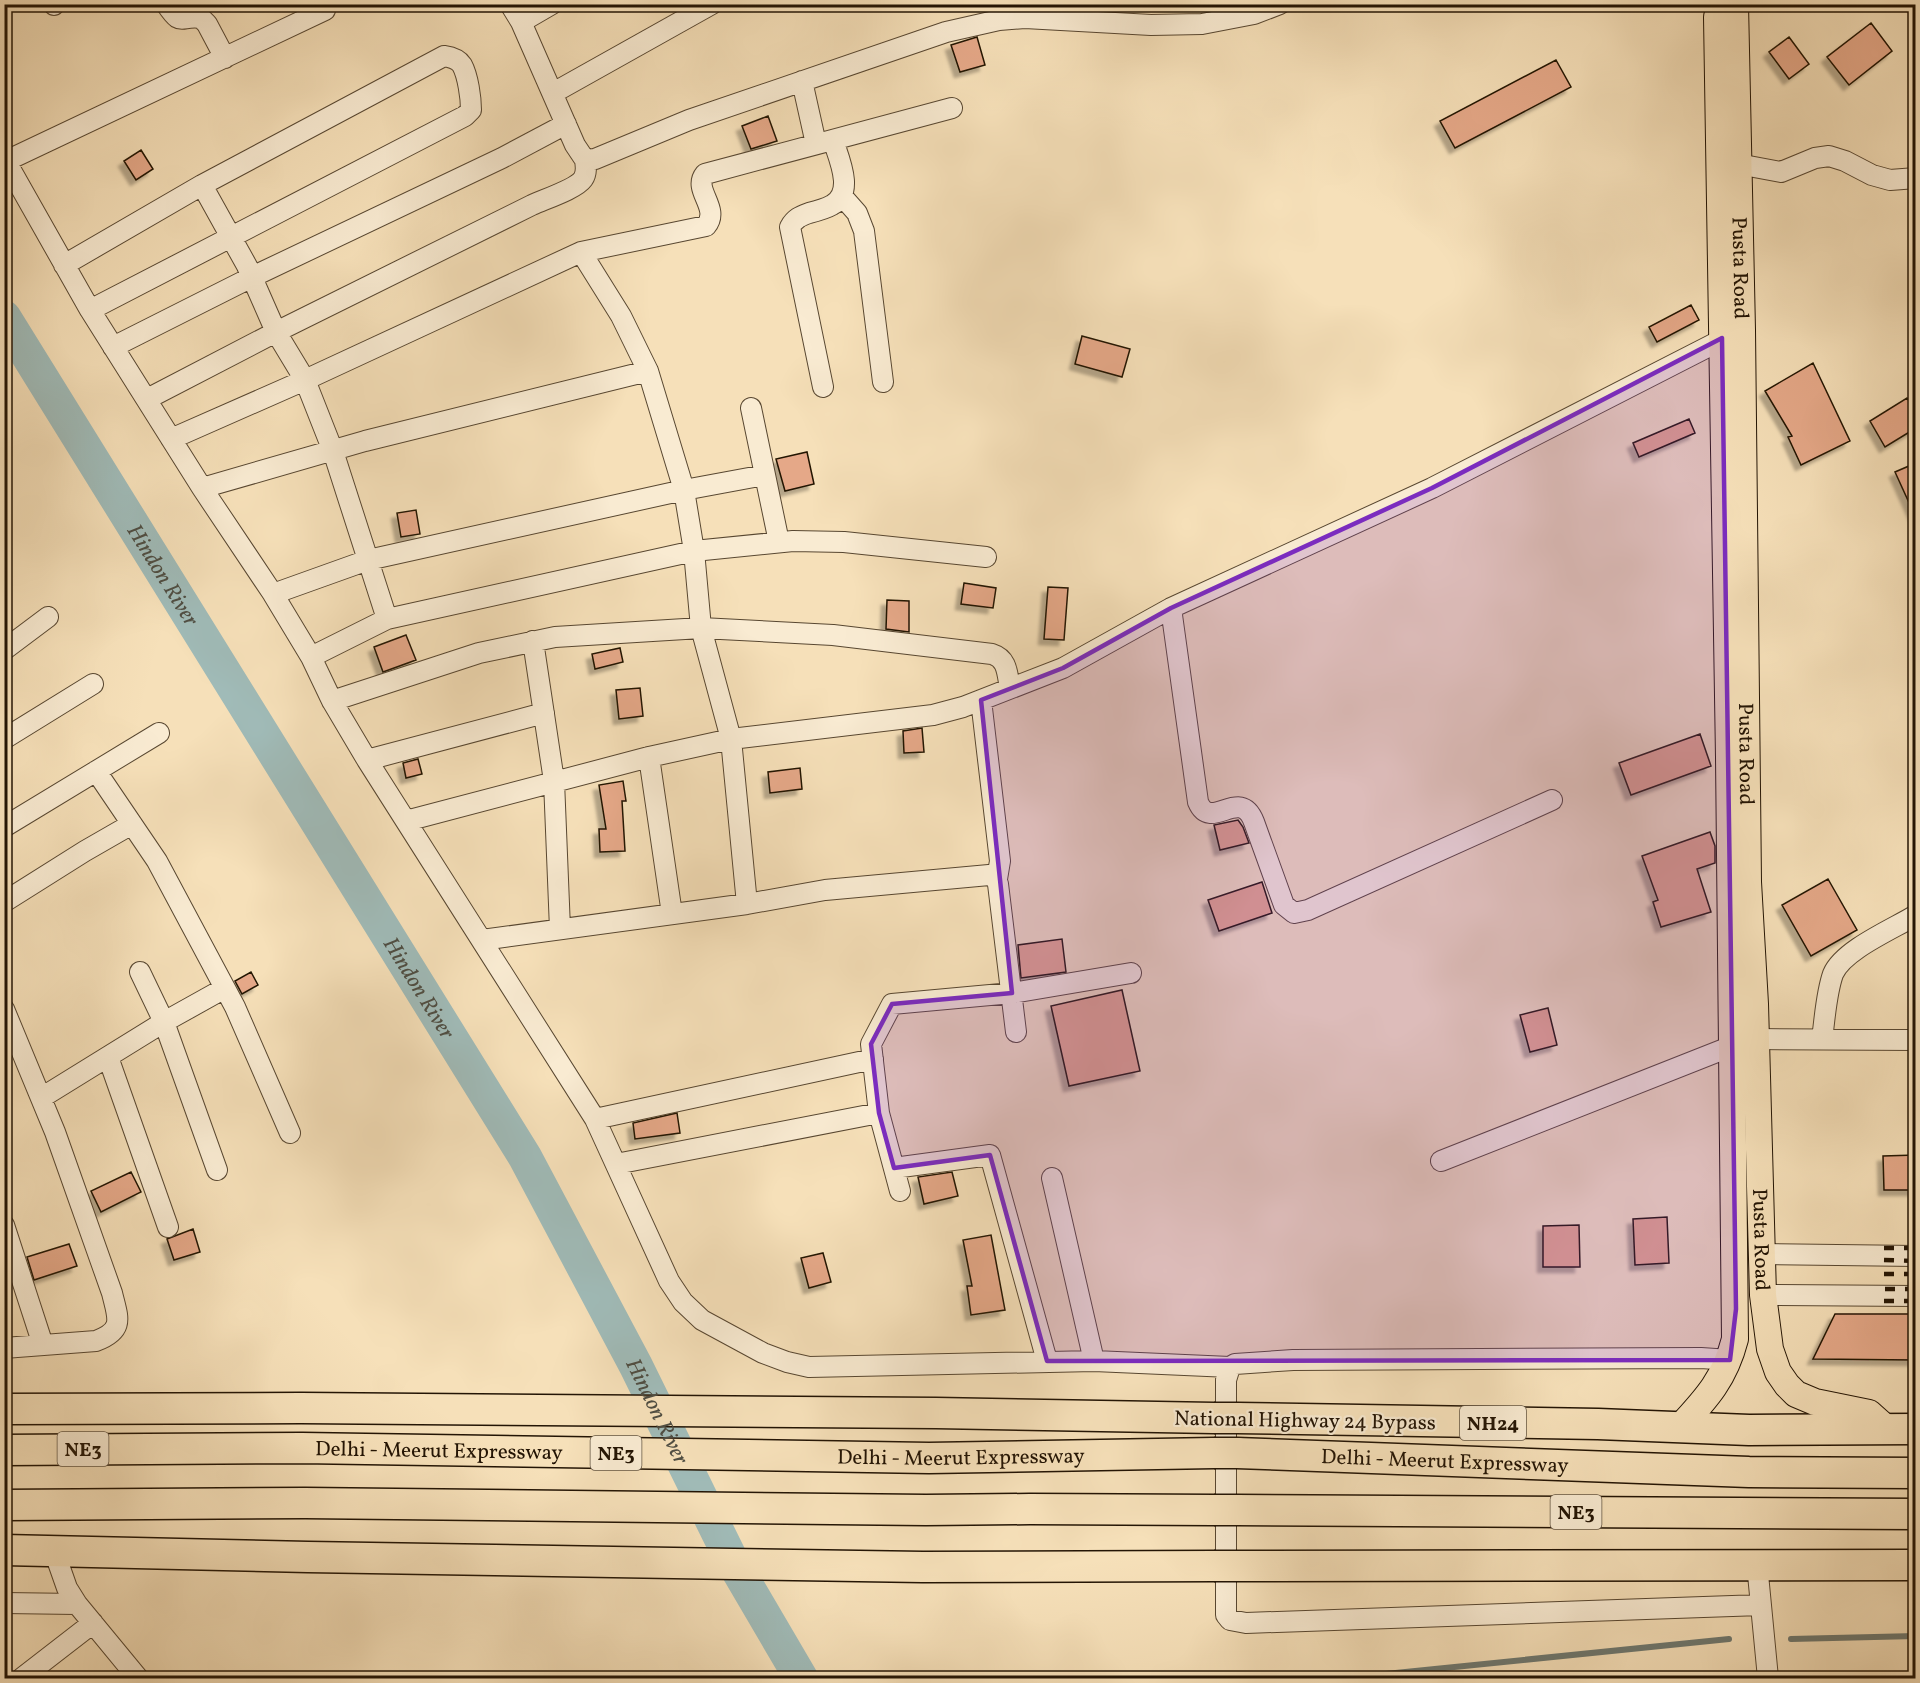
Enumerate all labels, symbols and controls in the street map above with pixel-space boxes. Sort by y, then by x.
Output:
street label: Pusta Road [1724,216,1755,320]
water label: Hindon River [118,519,205,634]
street label: Pusta Road [1730,702,1760,805]
water label: Hindon River [374,932,462,1047]
street label: Pusta Road [1744,1188,1776,1291]
water label: Hindon River [616,1353,695,1471]
street label: National Highway 24 Bypass [1174,1405,1436,1438]
road number: NH24 [1460,1406,1526,1440]
road number: NE3 [58,1432,109,1466]
street label: Delhi - Meerut Expressway [315,1435,564,1468]
road number: NE3 [590,1436,642,1470]
street label: Delhi - Meerut Expressway [837,1442,1086,1474]
street label: Delhi - Meerut Expressway [1321,1443,1570,1481]
road number: NE3 [1550,1495,1602,1529]

